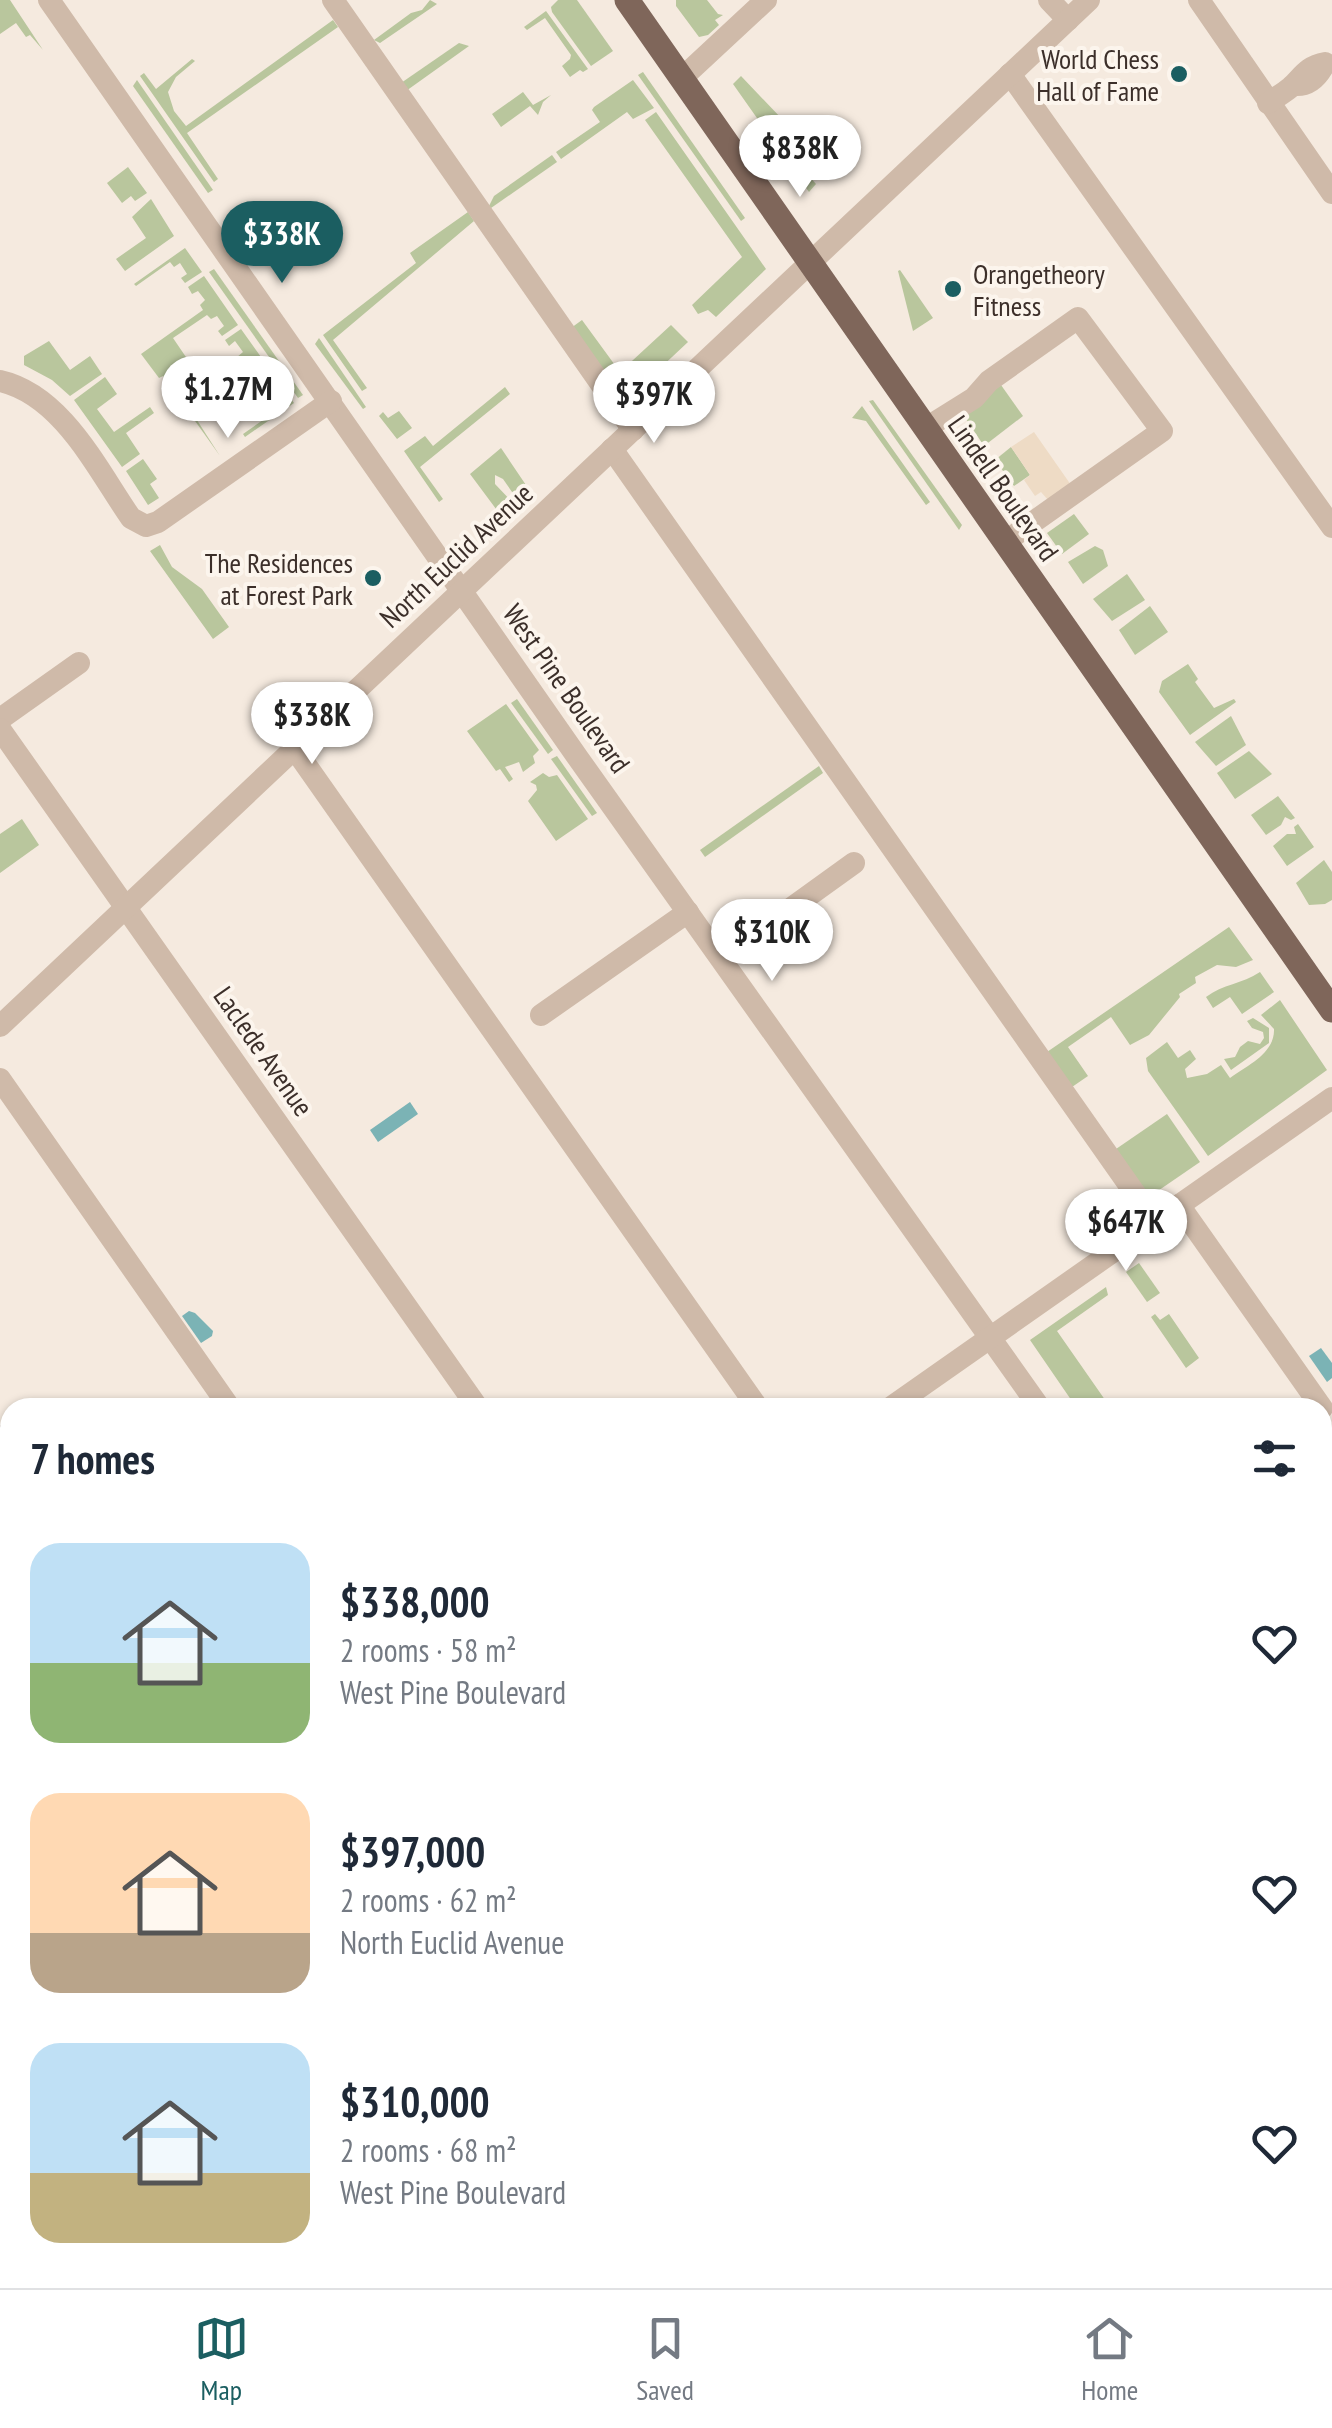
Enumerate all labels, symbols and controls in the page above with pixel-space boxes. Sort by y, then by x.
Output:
place label: World Chess Hall of Fame [1036,40,1159,109]
marker: World Chess Hall of Fame [1168,63,1190,85]
pin: $838K [730,115,870,200]
text: $838K [761,126,839,168]
pin: $338K [212,201,352,286]
text: $338K [243,212,321,254]
place label: Orangetheory Fitness [973,255,1105,324]
marker: Orangetheory Fitness [942,278,964,300]
pin: $1.27M [147,356,309,441]
pin: $397K [584,361,724,446]
text: $1.27M [183,367,273,409]
text: $397K [615,372,693,414]
street label: Lindell Boulevard [940,408,1068,568]
street label: North Euclid Avenue [372,475,540,635]
place label: The Residences at Forest Park [205,544,353,613]
marker: The Residences at Forest Park [362,567,384,589]
street label: West Pine Boulevard [495,596,639,780]
pin: $338K [242,682,382,767]
text: $338K [273,693,351,735]
pin: $310K [702,899,842,984]
text: $310K [733,910,811,952]
street label: Laclede Avenue [206,979,322,1123]
pin: $647K [1056,1189,1196,1274]
text: $647K [1087,1200,1165,1242]
text: 7 homes [30,1431,155,1486]
icon: filters [1247,1431,1302,1486]
text: $338,000 [340,1574,490,1629]
icon: home [110,1583,230,1703]
icon: heart [1247,1616,1302,1671]
text: 2 rooms · 58 m² [340,1629,517,1671]
text: West Pine Boulevard [340,1671,566,1713]
text: $397,000 [340,1824,485,1879]
icon: home [110,1833,230,1953]
icon: heart [1247,1866,1302,1921]
text: 2 rooms · 62 m² [340,1879,517,1921]
text: North Euclid Avenue [340,1921,564,1963]
text: $310,000 [340,2074,490,2129]
icon: home [110,2083,230,2203]
icon: heart [1247,2116,1302,2171]
text: 2 rooms · 68 m² [340,2129,517,2171]
text: West Pine Boulevard [340,2171,566,2213]
tab: Map [194,2311,249,2408]
tab: Saved [636,2311,694,2408]
tab: Home [1081,2311,1138,2408]

